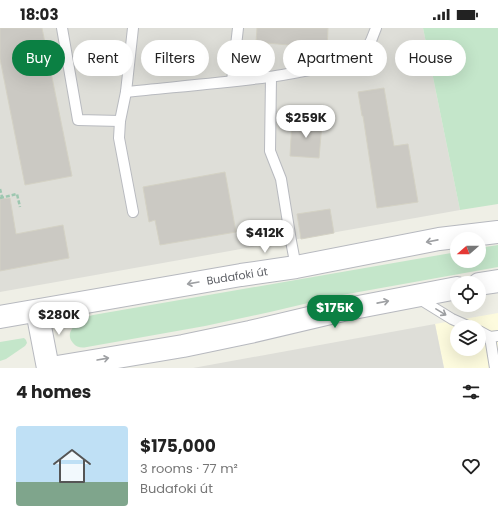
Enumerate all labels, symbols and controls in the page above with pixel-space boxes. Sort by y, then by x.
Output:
text: 18:03 [20,4,58,25]
chip: Buy [12,40,65,76]
chip: Rent [73,40,133,76]
chip: Filters [141,40,209,76]
chip: New [217,40,275,76]
chip: Apartment [283,40,387,76]
chip: House [395,40,466,76]
pin: $259K [278,105,334,139]
text: $259K [285,108,327,127]
pin: $412K [237,220,293,254]
text: $412K [246,223,284,242]
north arrow [450,232,486,268]
map controls [450,232,486,356]
one-way arrow [426,237,439,245]
street label: Budafoki út [205,263,269,289]
button: locate [450,276,486,312]
one-way arrow [187,279,200,287]
pin: $175K [307,295,363,329]
one-way arrow [377,297,390,305]
text: $175K [316,298,354,317]
pin: $280K [31,302,87,336]
text: $280K [38,305,80,324]
one-way arrow [435,309,447,317]
button: layers [450,320,486,356]
one-way arrow [96,355,109,363]
text: 4 homes [16,380,91,404]
icon: filters [460,381,482,403]
text: $175,000 [140,434,216,458]
icon: home [48,442,96,490]
icon: heart [460,455,482,477]
text: 3 rooms · 77 m² [140,459,238,478]
text: Budafoki út [140,479,213,498]

